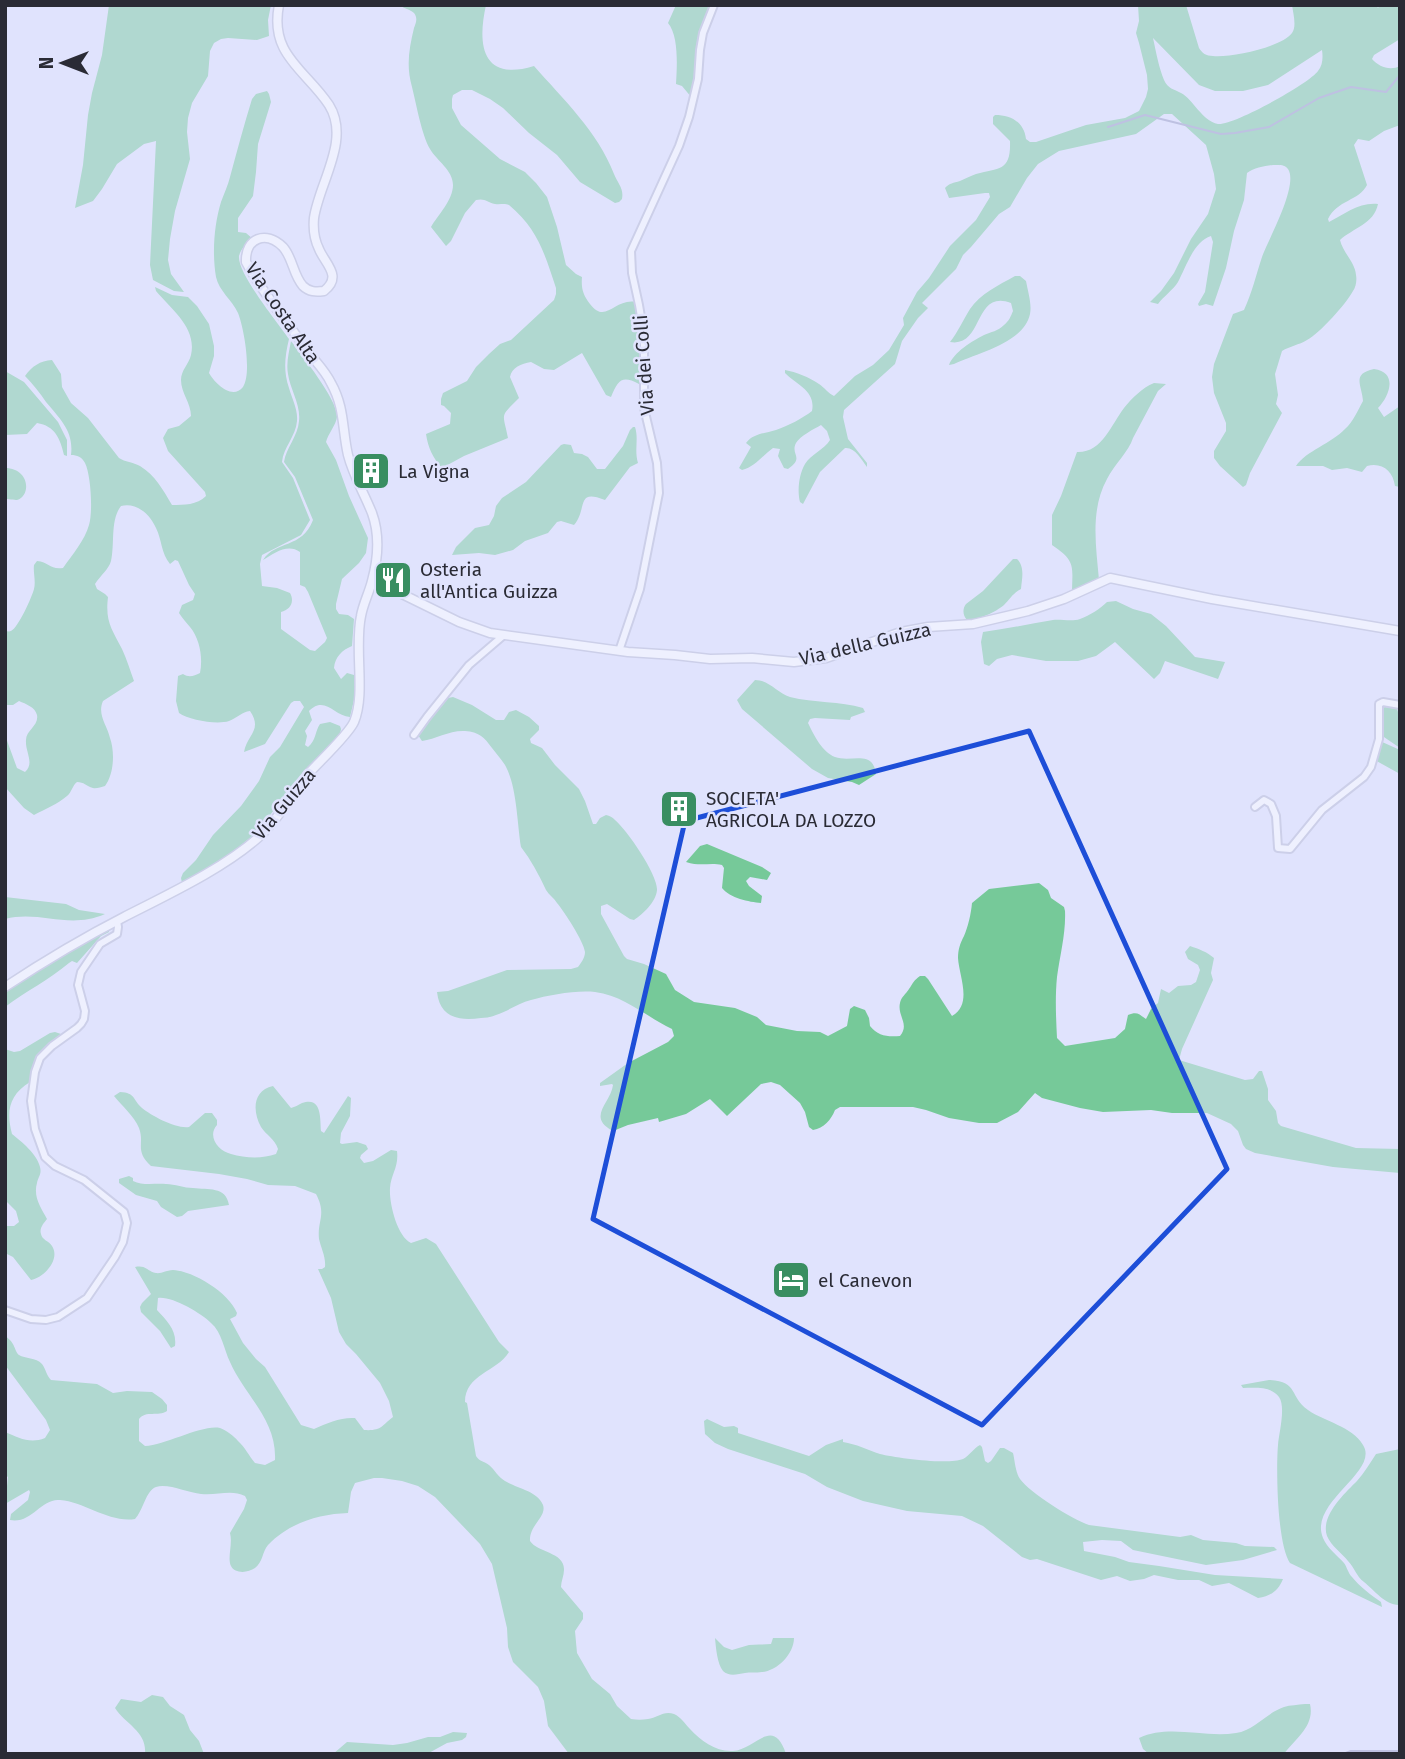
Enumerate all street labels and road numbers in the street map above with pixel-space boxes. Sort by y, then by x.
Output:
street label: Via Costa Alta [241,258,325,368]
street label: Via dei Colli [629,314,659,416]
street label: Via della Guizza [797,618,933,670]
street label: Via Guizza [247,764,321,844]

